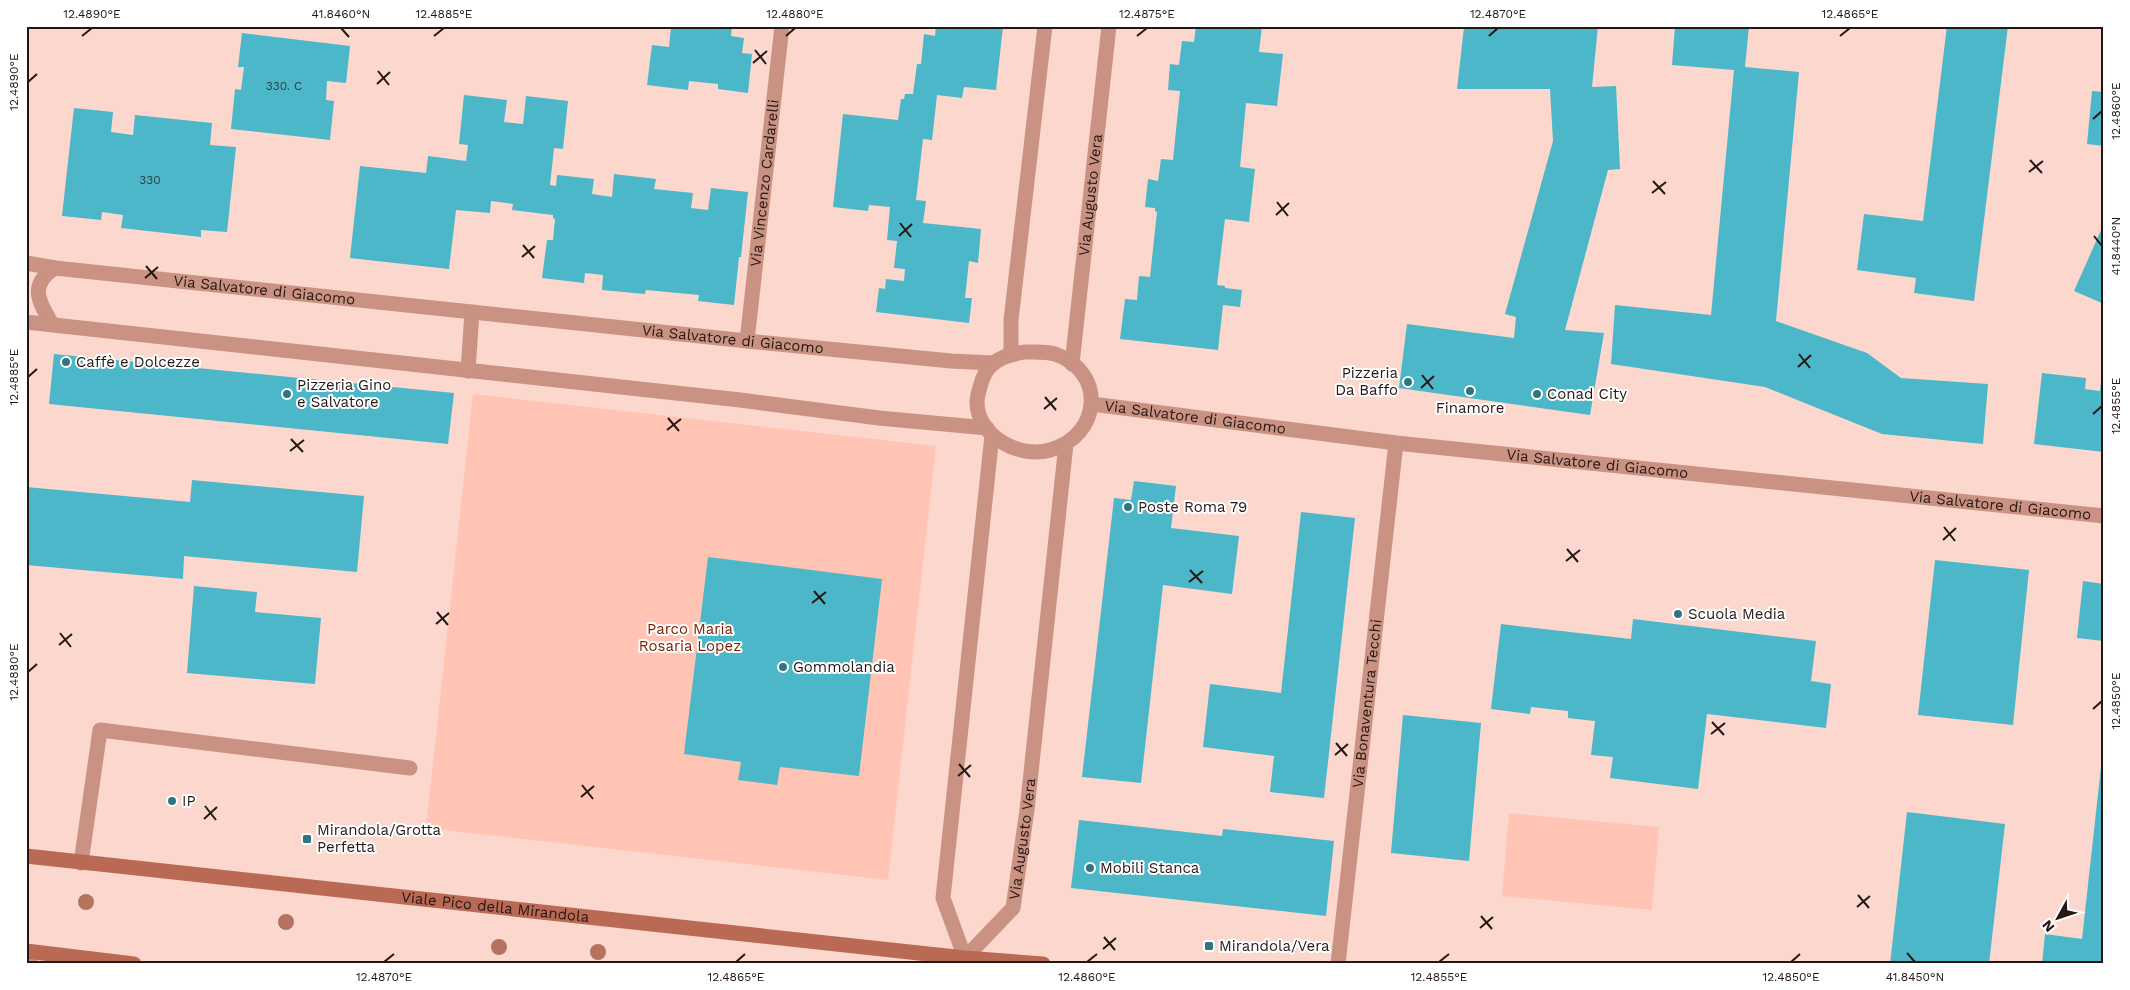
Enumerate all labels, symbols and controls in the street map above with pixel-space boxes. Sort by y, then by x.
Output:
text: 12.4890°E [63,7,121,21]
text: 41.8460°N [312,7,370,21]
text: 12.4885°E [415,7,473,21]
text: 12.4880°E [766,7,824,21]
text: 12.4875°E [1119,7,1175,21]
text: 12.4870°E [1470,7,1526,21]
text: 12.4865°E [1822,7,1879,21]
text: 12.4890°E [7,53,21,111]
house number: 330. C [266,79,302,93]
text: 12.4860°E [2109,82,2123,140]
street label: Via Vincenzo Cardarelli [746,98,783,268]
street label: Via Augusto Vera [1075,133,1106,257]
house number: 330 [139,173,161,187]
text: 41.8440°N [2109,217,2123,275]
street label: Via Salvatore di Giacomo [173,272,356,309]
street label: Via Salvatore di Giacomo [641,321,825,357]
text: 12.4885°E [7,348,21,406]
place label: Caffè e Dolcezze [76,353,200,371]
marker: Caffè e Dolcezze [60,356,72,368]
place label: Pizzeria Da Baffo [1335,364,1399,399]
place label: Pizzeria Gino e Salvatore [297,376,391,411]
marker: Pizzeria Da Baffo [1402,376,1414,388]
text: 12.4855°E [2109,377,2123,434]
marker: Finamore [1464,385,1476,397]
place label: Conad City [1547,385,1627,403]
marker: Pizzeria Gino e Salvatore [281,388,293,400]
marker: Conad City [1531,388,1543,400]
street label: Via Salvatore di Giacomo [1103,397,1287,438]
place label: Finamore [1436,399,1504,417]
street label: Via Salvatore di Giacomo [1506,445,1689,482]
street label: Via Salvatore di Giacomo [1909,487,2092,524]
place label: Poste Roma 79 [1138,498,1247,516]
marker: Poste Roma 79 [1122,501,1134,513]
place label: Scuola Media [1688,605,1786,623]
marker: Scuola Media [1672,608,1684,620]
street label: Via Bonaventura Tecchi [1349,618,1385,789]
park label: Parco Maria Rosaria Lopez [639,620,741,655]
text: 12.4880°E [7,643,21,701]
place label: Gommolandia [793,658,895,676]
marker: Gommolandia [777,661,789,673]
text: 12.4850°E [2109,672,2123,730]
street label: Via Augusto Vera [1005,777,1039,901]
place label: IP [182,792,196,810]
marker: IP [166,795,178,807]
place label: Mirandola/Grotta Perfetta [317,821,441,856]
marker: Mirandola/Grotta Perfetta [301,833,313,845]
place label: Mobili Stanca [1100,859,1200,877]
marker: Mobili Stanca [1084,862,1096,874]
street label: Viale Pico della Mirandola [400,888,591,926]
north arrow [2032,892,2082,942]
text: N [2039,917,2058,935]
place label: Mirandola/Vera [1219,937,1330,955]
marker: Mirandola/Vera [1203,940,1215,952]
text: 12.4870°E [356,970,412,984]
text: 12.4865°E [708,970,765,984]
text: 12.4860°E [1058,970,1116,984]
text: 12.4855°E [1411,970,1468,984]
text: 12.4850°E [1762,970,1820,984]
text: 41.8450°N [1886,970,1944,984]

